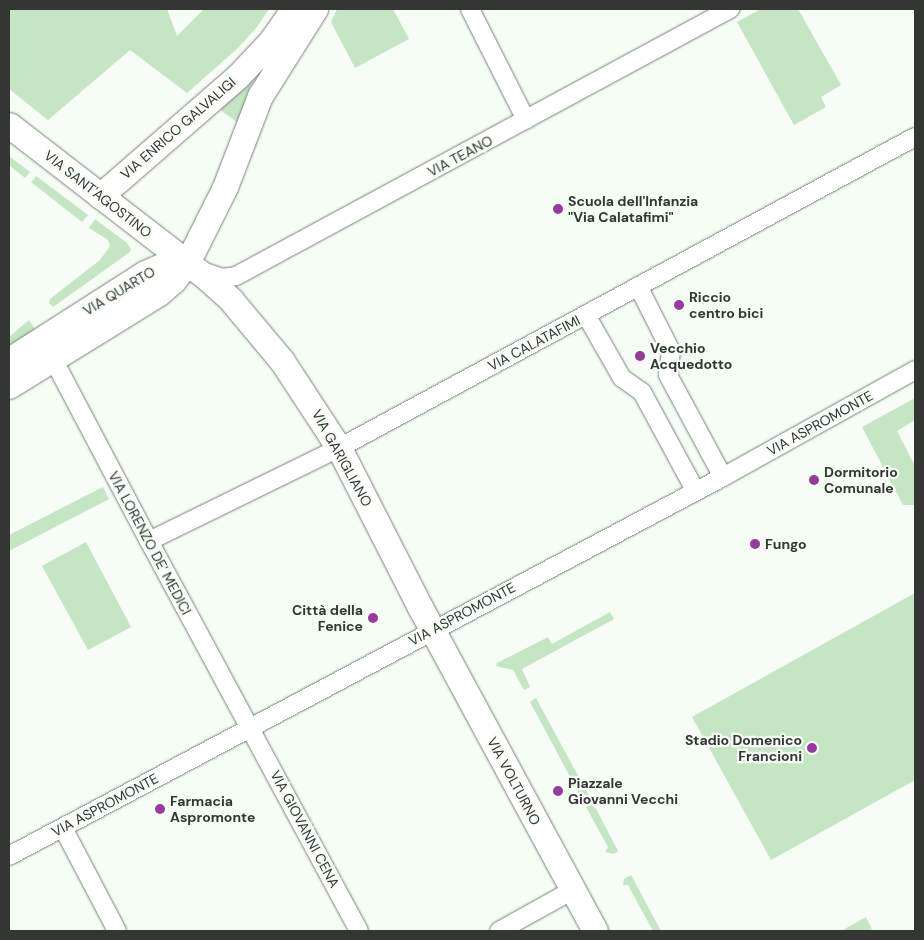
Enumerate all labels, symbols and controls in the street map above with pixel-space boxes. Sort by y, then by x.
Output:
street label: VIA ENRICO GALVALIGI [117,73,239,183]
street label: VIA TEANO [425,132,495,180]
street label: VIA SANT'AGOSTINO [41,147,155,241]
place label: Scuola dell'Infanzia "Via Calatafimi" [568,193,698,226]
marker: Scuola dell'Infanzia "Via Calatafimi" [552,203,564,215]
street label: VIA QUARTO [80,263,158,319]
place label: Riccio centro bici [689,289,763,322]
marker: Riccio centro bici [673,299,685,311]
street label: VIA CALATAFIMI [485,312,583,374]
place label: Vecchio Acquedotto [650,340,732,372]
marker: Vecchio Acquedotto [634,350,646,362]
street label: VIA ASPROMONTE [764,387,876,459]
street label: VIA GARIGLIANO [308,407,376,509]
place label: Dormitorio Comunale [824,464,898,497]
street label: VIA LORENZO DE' MEDICI [105,468,195,618]
marker: Dormitorio Comunale [808,474,820,486]
place label: Fungo [765,536,807,552]
marker: Fungo [749,538,761,550]
street label: VIA ASPROMONTE [406,579,518,649]
place label: Città della Fenice [292,602,363,634]
marker: Città della Fenice [367,612,379,624]
place label: Stadio Domenico Francioni [685,732,802,764]
street label: VIA VOLTURNO [484,734,544,828]
marker: Stadio Domenico Francioni [806,742,818,754]
street label: VIA GIOVANNI CENA [267,767,343,891]
street label: VIA ASPROMONTE [49,770,161,840]
place label: Piazzale Giovanni Vecchi [568,775,678,808]
marker: Piazzale Giovanni Vecchi [552,785,564,797]
place label: Farmacia Aspromonte [170,793,255,826]
marker: Farmacia Aspromonte [154,803,166,815]

